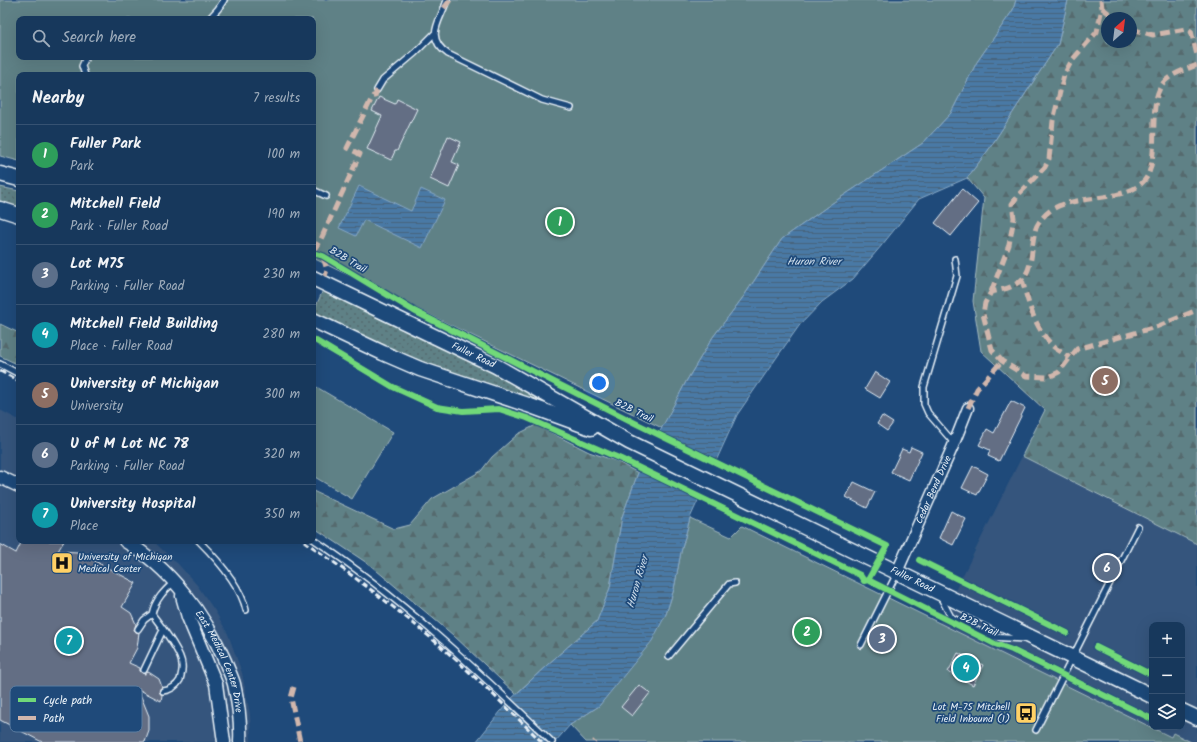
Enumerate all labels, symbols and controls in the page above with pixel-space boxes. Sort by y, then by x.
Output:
north arrow [1101,12,1137,48]
search box [16,16,316,60]
text: Search here [62,26,136,50]
icon: search [30,27,52,49]
text: Nearby [32,85,84,112]
text: 7 results [253,88,300,109]
text: Fuller Park [70,132,141,156]
text: 1 [43,144,47,165]
text: 100 m [267,144,300,165]
text: Park [70,156,94,177]
text: Mitchell Field [70,192,160,216]
text: 2 [41,204,49,225]
text: 190 m [268,204,300,225]
pin: 1 [547,207,573,237]
text: Park · Fuller Road [70,216,168,237]
street label: B2B Trail [326,243,370,278]
text: Lot M75 [70,252,124,276]
water label: Huron River [787,253,843,271]
text: 3 [41,264,49,285]
text: 230 m [263,264,300,285]
text: Parking · Fuller Road [70,276,184,297]
text: Mitchell Field Building [70,312,218,336]
text: 4 [41,324,49,345]
text: 280 m [263,324,300,345]
text: Place · Fuller Road [70,336,172,357]
street label: Fuller Road [449,338,499,373]
pin: 5 [1092,366,1118,396]
text: University of Michigan [70,372,219,396]
your location [589,373,609,393]
text: 5 [42,384,48,405]
text: 300 m [264,384,300,405]
street label: B2B Trail [612,395,656,427]
text: University [70,396,123,417]
text: U of M Lot NC 78 [70,432,189,456]
text: 6 [41,444,49,465]
text: 320 m [263,444,300,465]
street label: Cedar Bend Drive [911,452,956,527]
text: Parking · Fuller Road [70,456,184,477]
text: University Hospital [70,492,195,516]
text: 7 [42,504,48,525]
text: 350 m [264,504,300,525]
text: Place [70,516,98,537]
place label: University of Michigan Medical Center [78,549,172,577]
hospital icon: University of Michigan Medical Center [49,550,75,576]
water label: Huron River [622,551,655,610]
pin: 6 [1094,553,1120,583]
street label: Fuller Road [888,562,938,597]
street label: East Medical Center Drive [191,607,247,714]
street label: B2B Trail [957,609,1001,641]
pin: 2 [794,617,820,647]
map controls [1149,622,1185,730]
button: + [1149,622,1185,658]
pin: 3 [869,624,895,654]
pin: 7 [56,626,82,656]
pin: 4 [953,653,979,683]
button: − [1149,658,1185,694]
legend [10,686,142,732]
text: Cycle path [43,692,92,710]
button: layers [1149,694,1185,730]
place label: Lot M-75 Mitchell Field Inbound (1) [932,699,1011,727]
bus stop icon: Lot M-75 Mitchell Field Inbound (1) [1013,700,1039,726]
text: Path [43,710,64,728]

